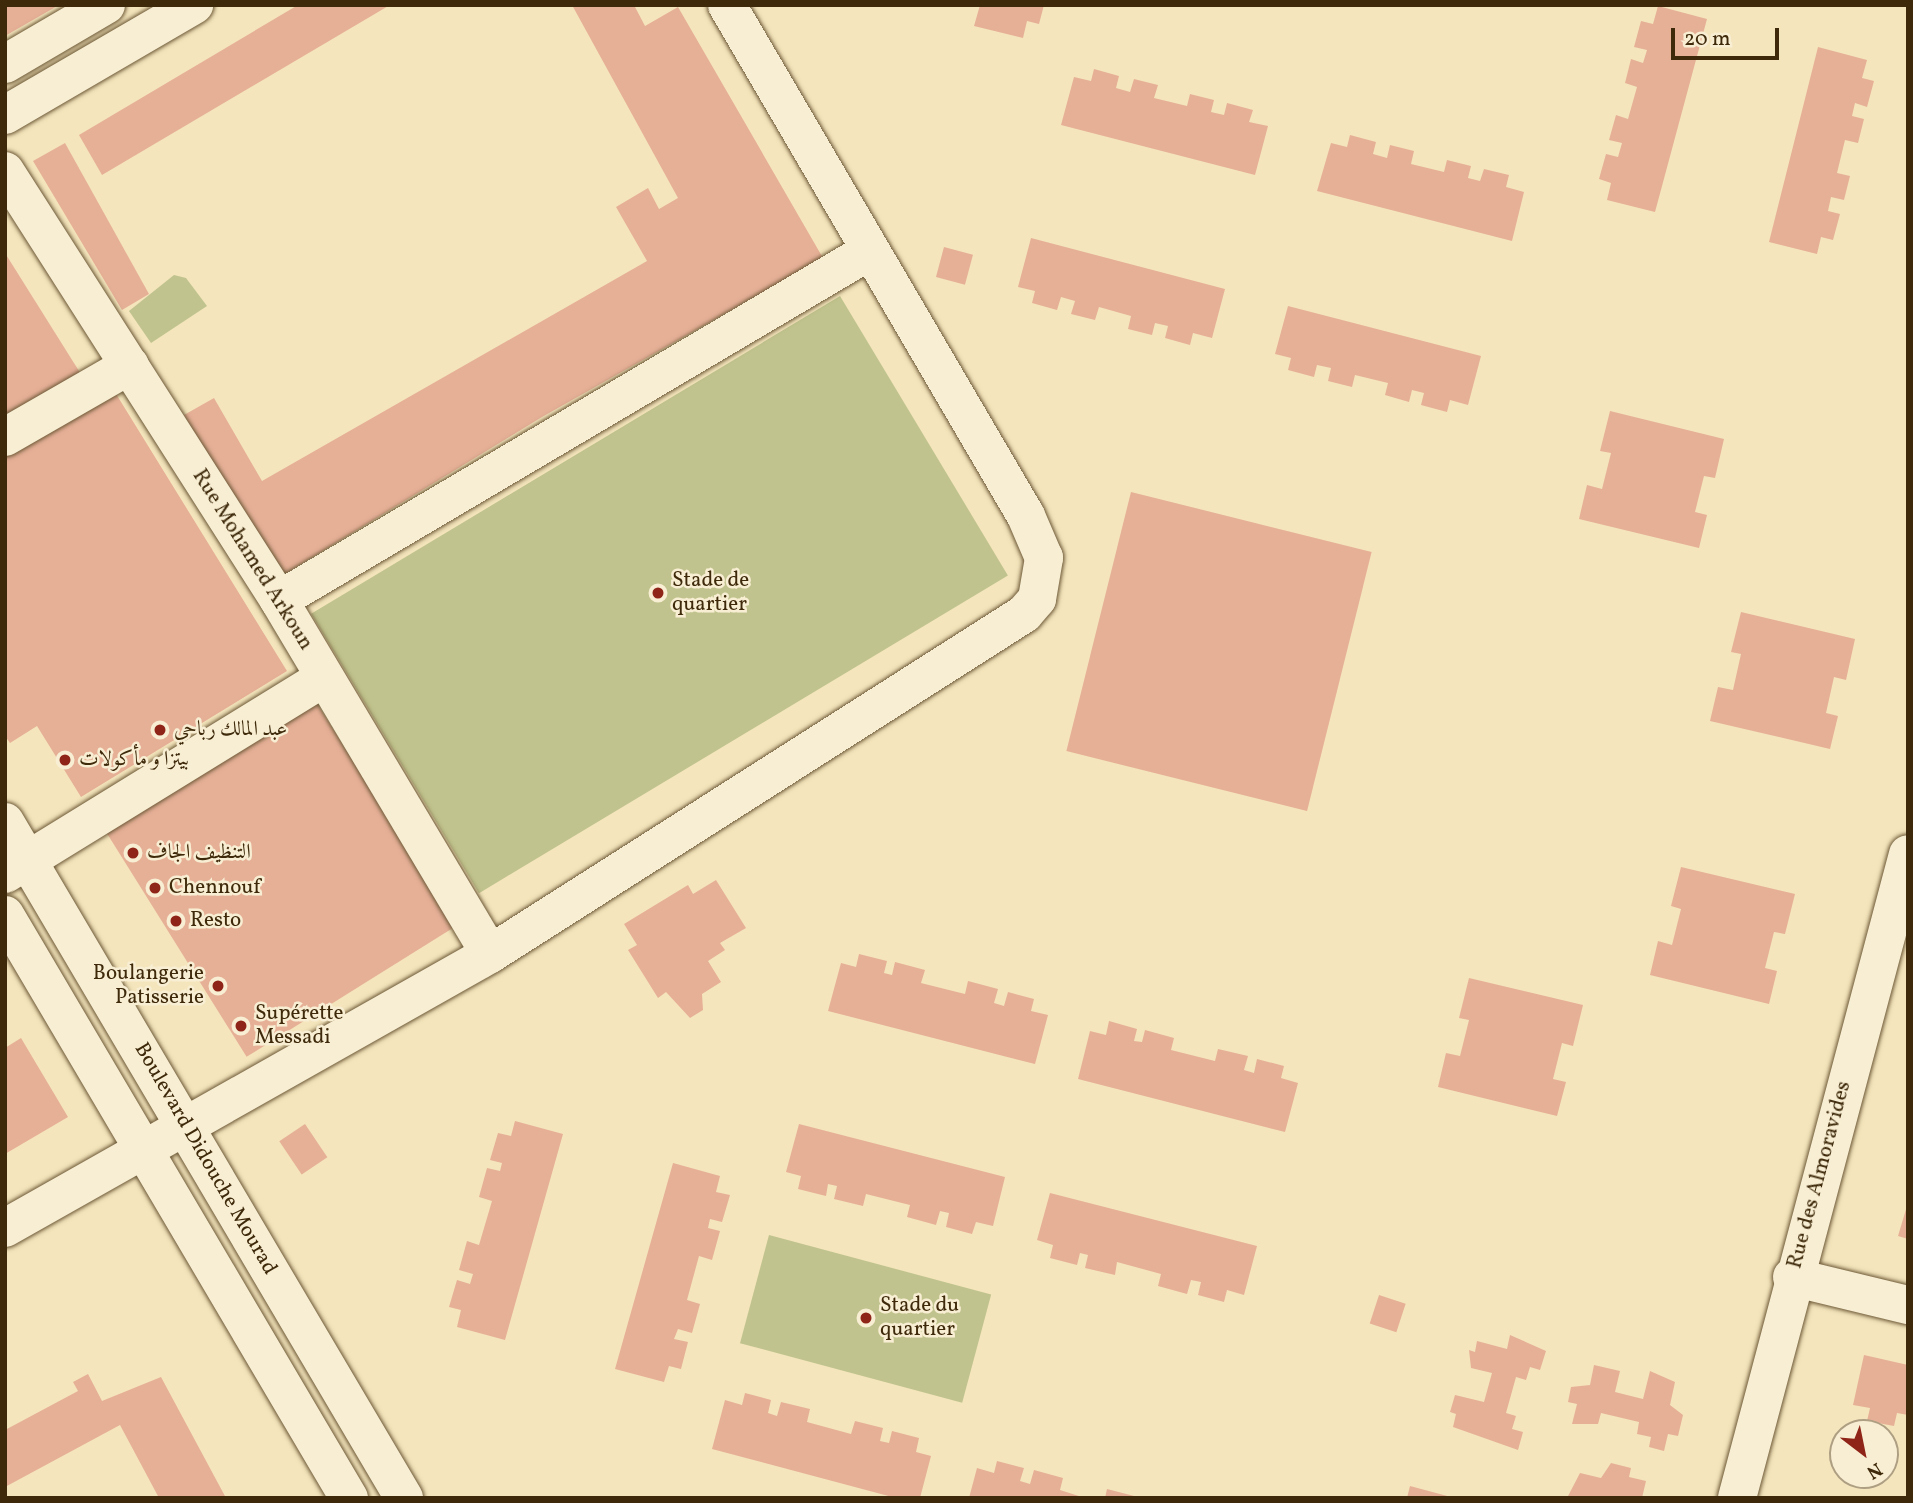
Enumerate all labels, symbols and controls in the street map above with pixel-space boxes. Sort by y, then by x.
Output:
scale bar [1675,14,1784,58]
text: 20 m [1684,25,1730,54]
street label: Rue Mohamed Arkoun [186,465,318,655]
place label: Stade de quartier [672,568,749,618]
marker: Stade de quartier [650,585,666,601]
place label: عبد المالك رباحي [174,717,287,743]
marker: عبد المالك رباحي [152,722,168,738]
place label: بيتزا و مأكولات [79,747,189,773]
marker: بيتزا و مأكولات [57,752,73,768]
place label: التنظيف الجاف [147,840,251,866]
marker: التنظيف الجاف [125,845,141,861]
place label: Chennouf [169,875,260,901]
marker: Chennouf [147,880,163,896]
place label: Resto [190,908,241,934]
marker: Resto [168,913,184,929]
place label: Boulangerie Patisserie [93,961,204,1011]
marker: Boulangerie Patisserie [210,978,226,994]
place label: Supérette Messadi [255,1001,343,1051]
marker: Supérette Messadi [233,1018,249,1034]
street label: Boulevard Didouche Mourad [128,1038,282,1280]
street label: Rue des Almoravides [1783,1079,1857,1271]
place label: Stade du quartier [880,1293,959,1343]
marker: Stade du quartier [858,1310,874,1326]
north arrow [1829,1419,1899,1489]
text: N [1861,1455,1887,1485]

